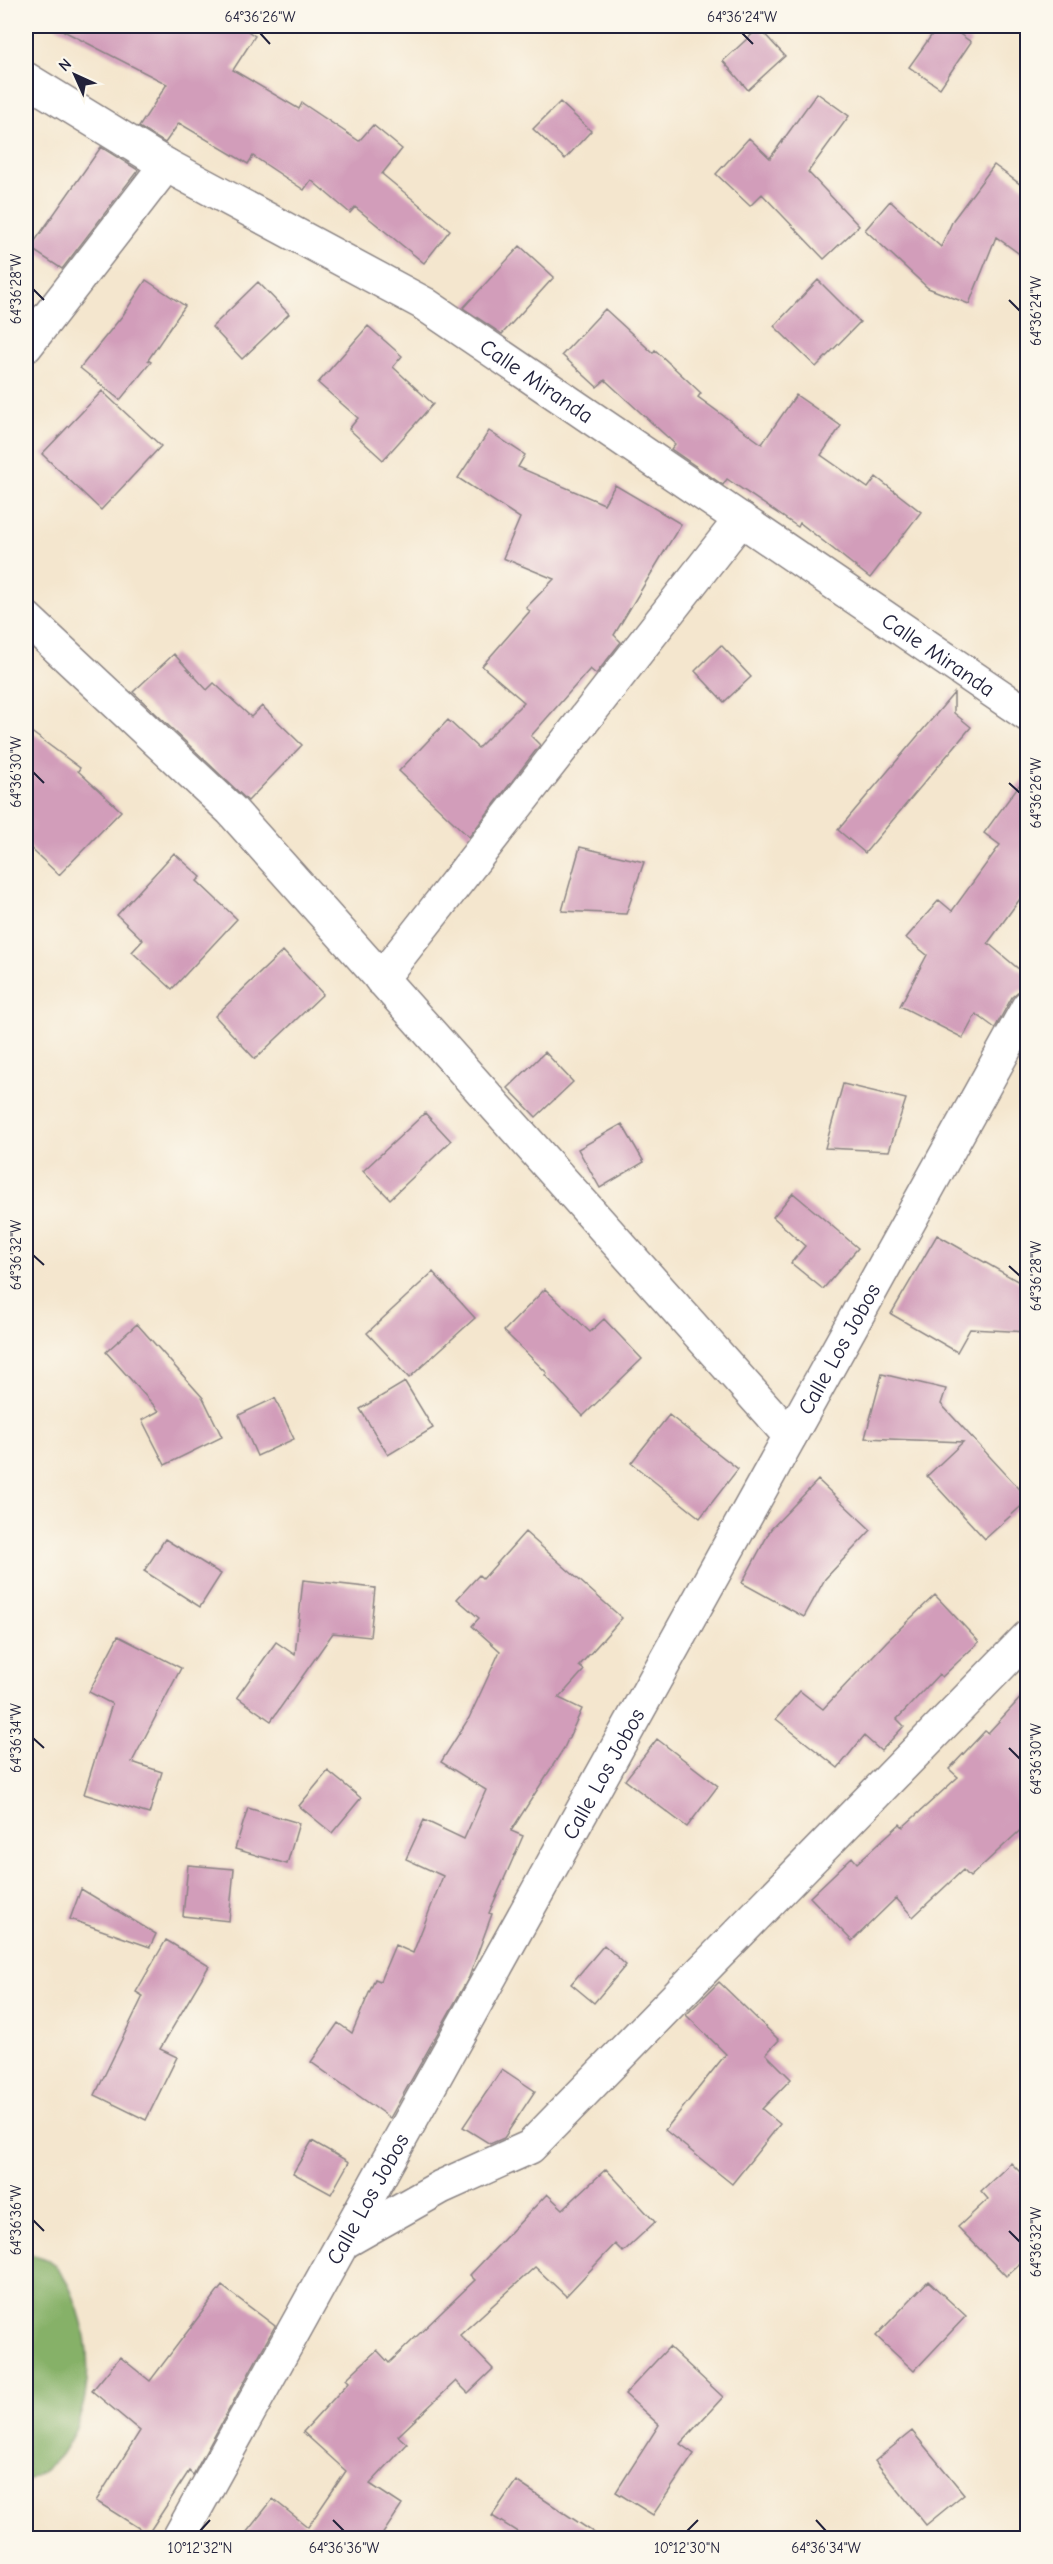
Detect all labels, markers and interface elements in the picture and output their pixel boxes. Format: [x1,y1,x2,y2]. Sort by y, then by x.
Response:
text: 64°36'26"W [225,8,295,26]
text: 64°36'24"W [707,8,777,26]
north arrow [45,45,105,105]
text: N [55,55,75,75]
text: 64°36'28"W [7,254,25,324]
text: 64°36'24"W [1027,276,1045,346]
street label: Calle Miranda [475,334,598,429]
street label: Calle Miranda [877,607,1000,703]
text: 64°36'30"W [7,736,25,808]
text: 64°36'26"W [1027,758,1045,828]
text: 64°36'32"W [7,1220,25,1290]
text: 64°36'28"W [1027,1241,1045,1311]
street label: Calle Los Jobos [793,1279,886,1419]
text: 64°36'34"W [7,1703,25,1773]
street label: Calle Los Jobos [557,1704,650,1844]
text: 64°36'30"W [1027,1723,1045,1795]
street label: Calle Los Jobos [321,2129,415,2269]
text: 64°36'36"W [7,2185,25,2255]
text: 64°36'32"W [1027,2207,1045,2277]
text: 10°12'32"N [168,2539,232,2557]
text: 64°36'36"W [309,2539,379,2557]
text: 10°12'30"N [654,2539,720,2557]
text: 64°36'34"W [791,2539,861,2557]

